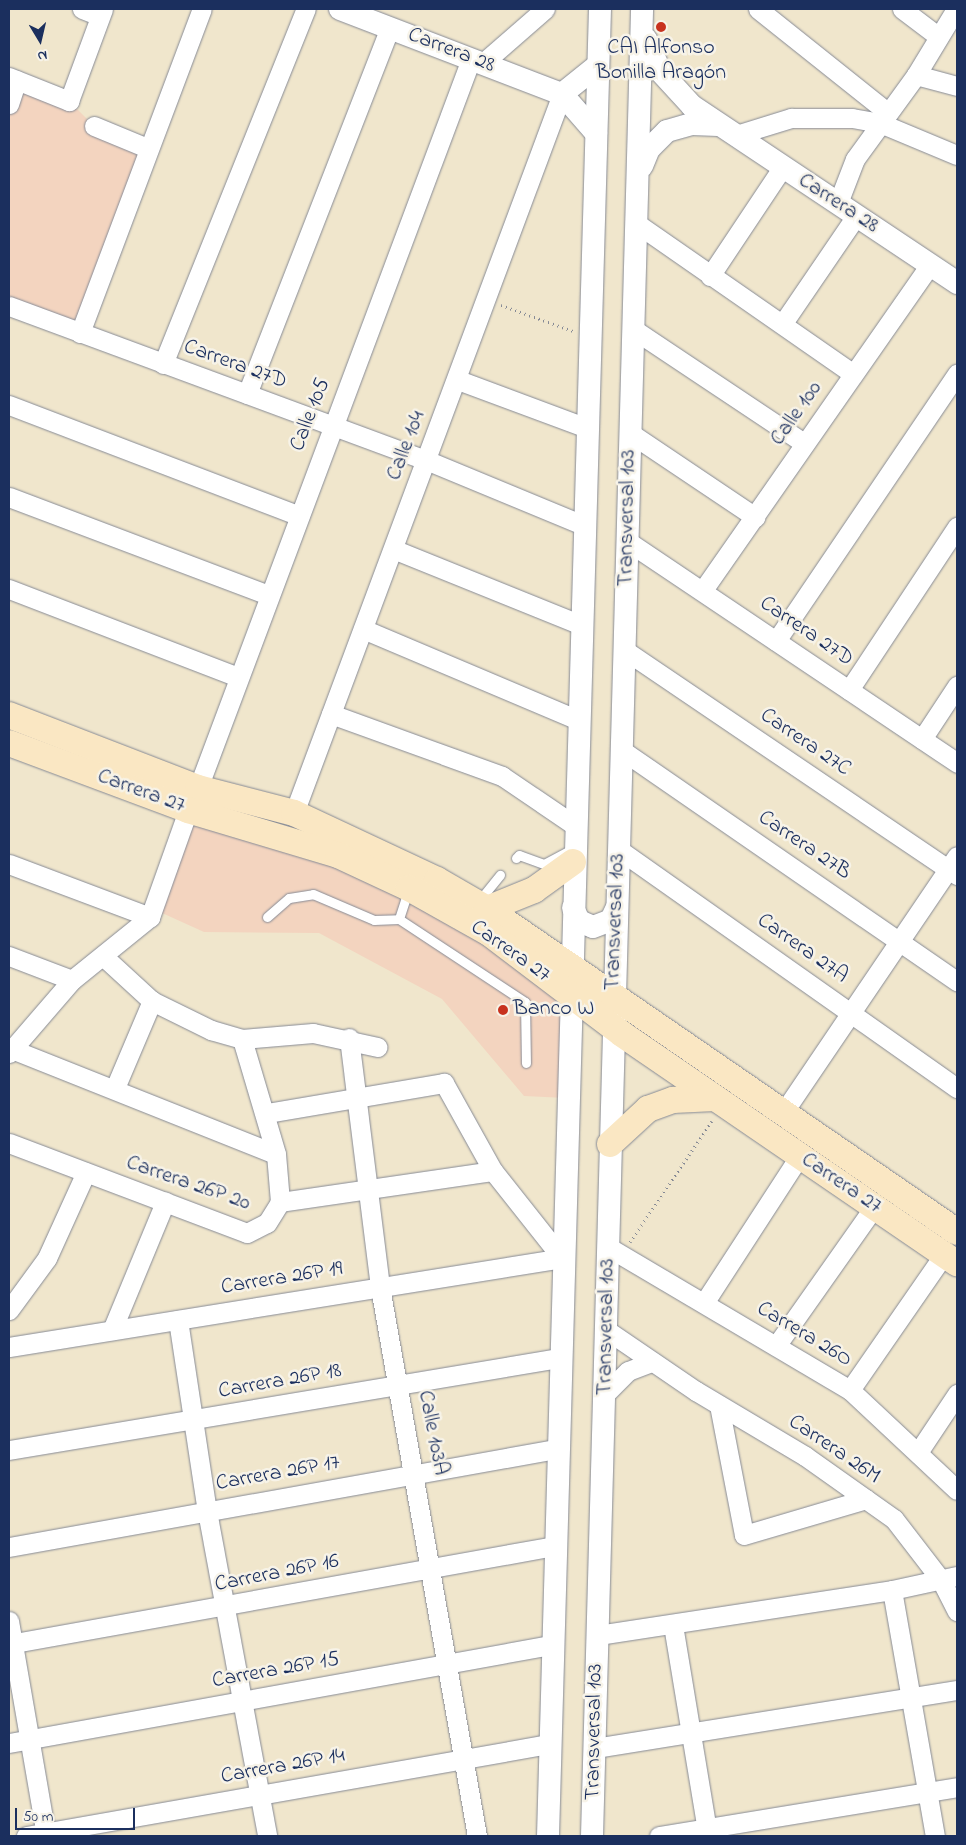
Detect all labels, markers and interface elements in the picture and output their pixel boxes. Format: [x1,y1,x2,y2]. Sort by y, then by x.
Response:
north arrow [15,15,65,65]
marker: CAI Alfonso Bonilla Aragón [655,21,667,33]
street label: Carrera 28 [404,22,498,80]
place label: CAI Alfonso Bonilla Aragón [596,35,726,86]
text: N [36,44,49,66]
street label: Carrera 28 [793,168,883,240]
street label: Carrera 27D [180,334,290,396]
street label: Calle 105 [285,375,337,455]
street label: Calle 100 [765,377,829,451]
street label: Calle 104 [382,408,432,484]
street label: Transversal 103 [614,449,642,587]
street label: Carrera 27D [754,591,858,673]
street label: Carrera 27C [755,703,855,783]
street label: Carrera 27 [93,764,189,820]
street label: Carrera 27B [752,805,856,887]
street label: Transversal 103 [600,853,632,991]
street label: Carrera 27A [751,908,853,990]
street label: Carrera 27 [465,915,555,989]
place label: Banco W [513,997,594,1023]
marker: Banco W [497,1004,509,1016]
street label: Carrera 27 [796,1147,886,1221]
street label: Carrera 26P 20 [122,1150,254,1218]
street label: Carrera 26P 19 [219,1256,345,1302]
street label: Transversal 103 [593,1258,621,1396]
street label: Carrera 26O [751,1296,857,1374]
street label: Carrera 26P 18 [216,1358,344,1406]
street label: Calle 103A [411,1388,453,1478]
street label: Carrera 26M [783,1410,885,1490]
street label: Carrera 26P 17 [214,1450,342,1498]
street label: Carrera 26P 16 [213,1549,341,1599]
street label: Carrera 26P 15 [210,1647,342,1695]
street label: Transversal 103 [581,1663,609,1801]
street label: Carrera 26P 14 [219,1743,347,1791]
scale bar [18,1798,138,1830]
text: 50 m [23,1806,53,1828]

